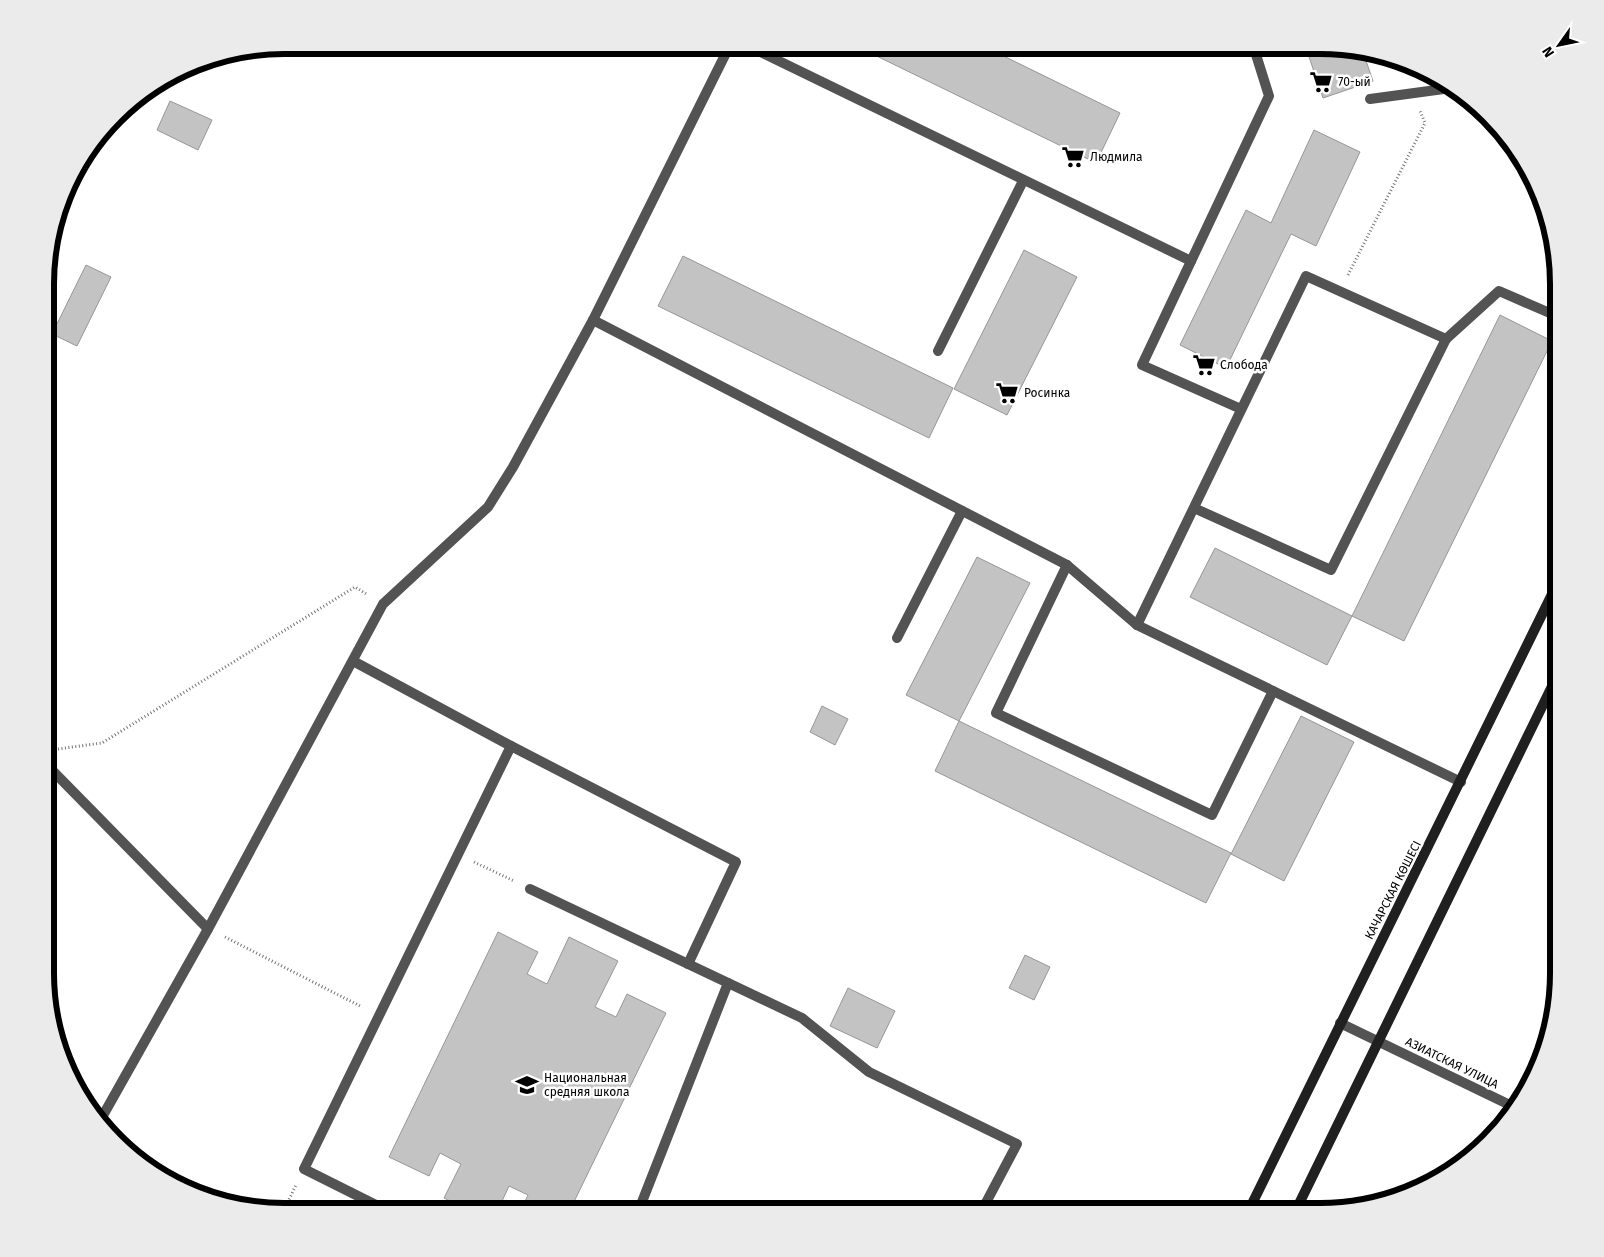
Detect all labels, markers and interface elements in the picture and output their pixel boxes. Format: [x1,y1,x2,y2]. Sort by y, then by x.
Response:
north arrow [1534,20,1584,70]
text: N [1539,43,1558,60]
supermarket icon: 70-ый [1308,69,1334,95]
place label: 70-ый [1338,75,1371,89]
supermarket icon: Людмила [1060,144,1086,170]
place label: Людмила [1090,150,1143,164]
supermarket icon: Слобода [1191,352,1217,378]
place label: Слобода [1220,358,1268,372]
supermarket icon: Росинка [994,380,1020,406]
place label: Росинка [1024,386,1070,400]
street label: КАЧАРСКАЯ КӨШЕСІ [1362,838,1424,942]
street label: АЗИАТСКАЯ УЛИЦА [1403,1034,1501,1092]
place label: Национальная средняя школа [544,1071,630,1099]
school or university icon: Национальная средняя школа [514,1072,540,1098]

